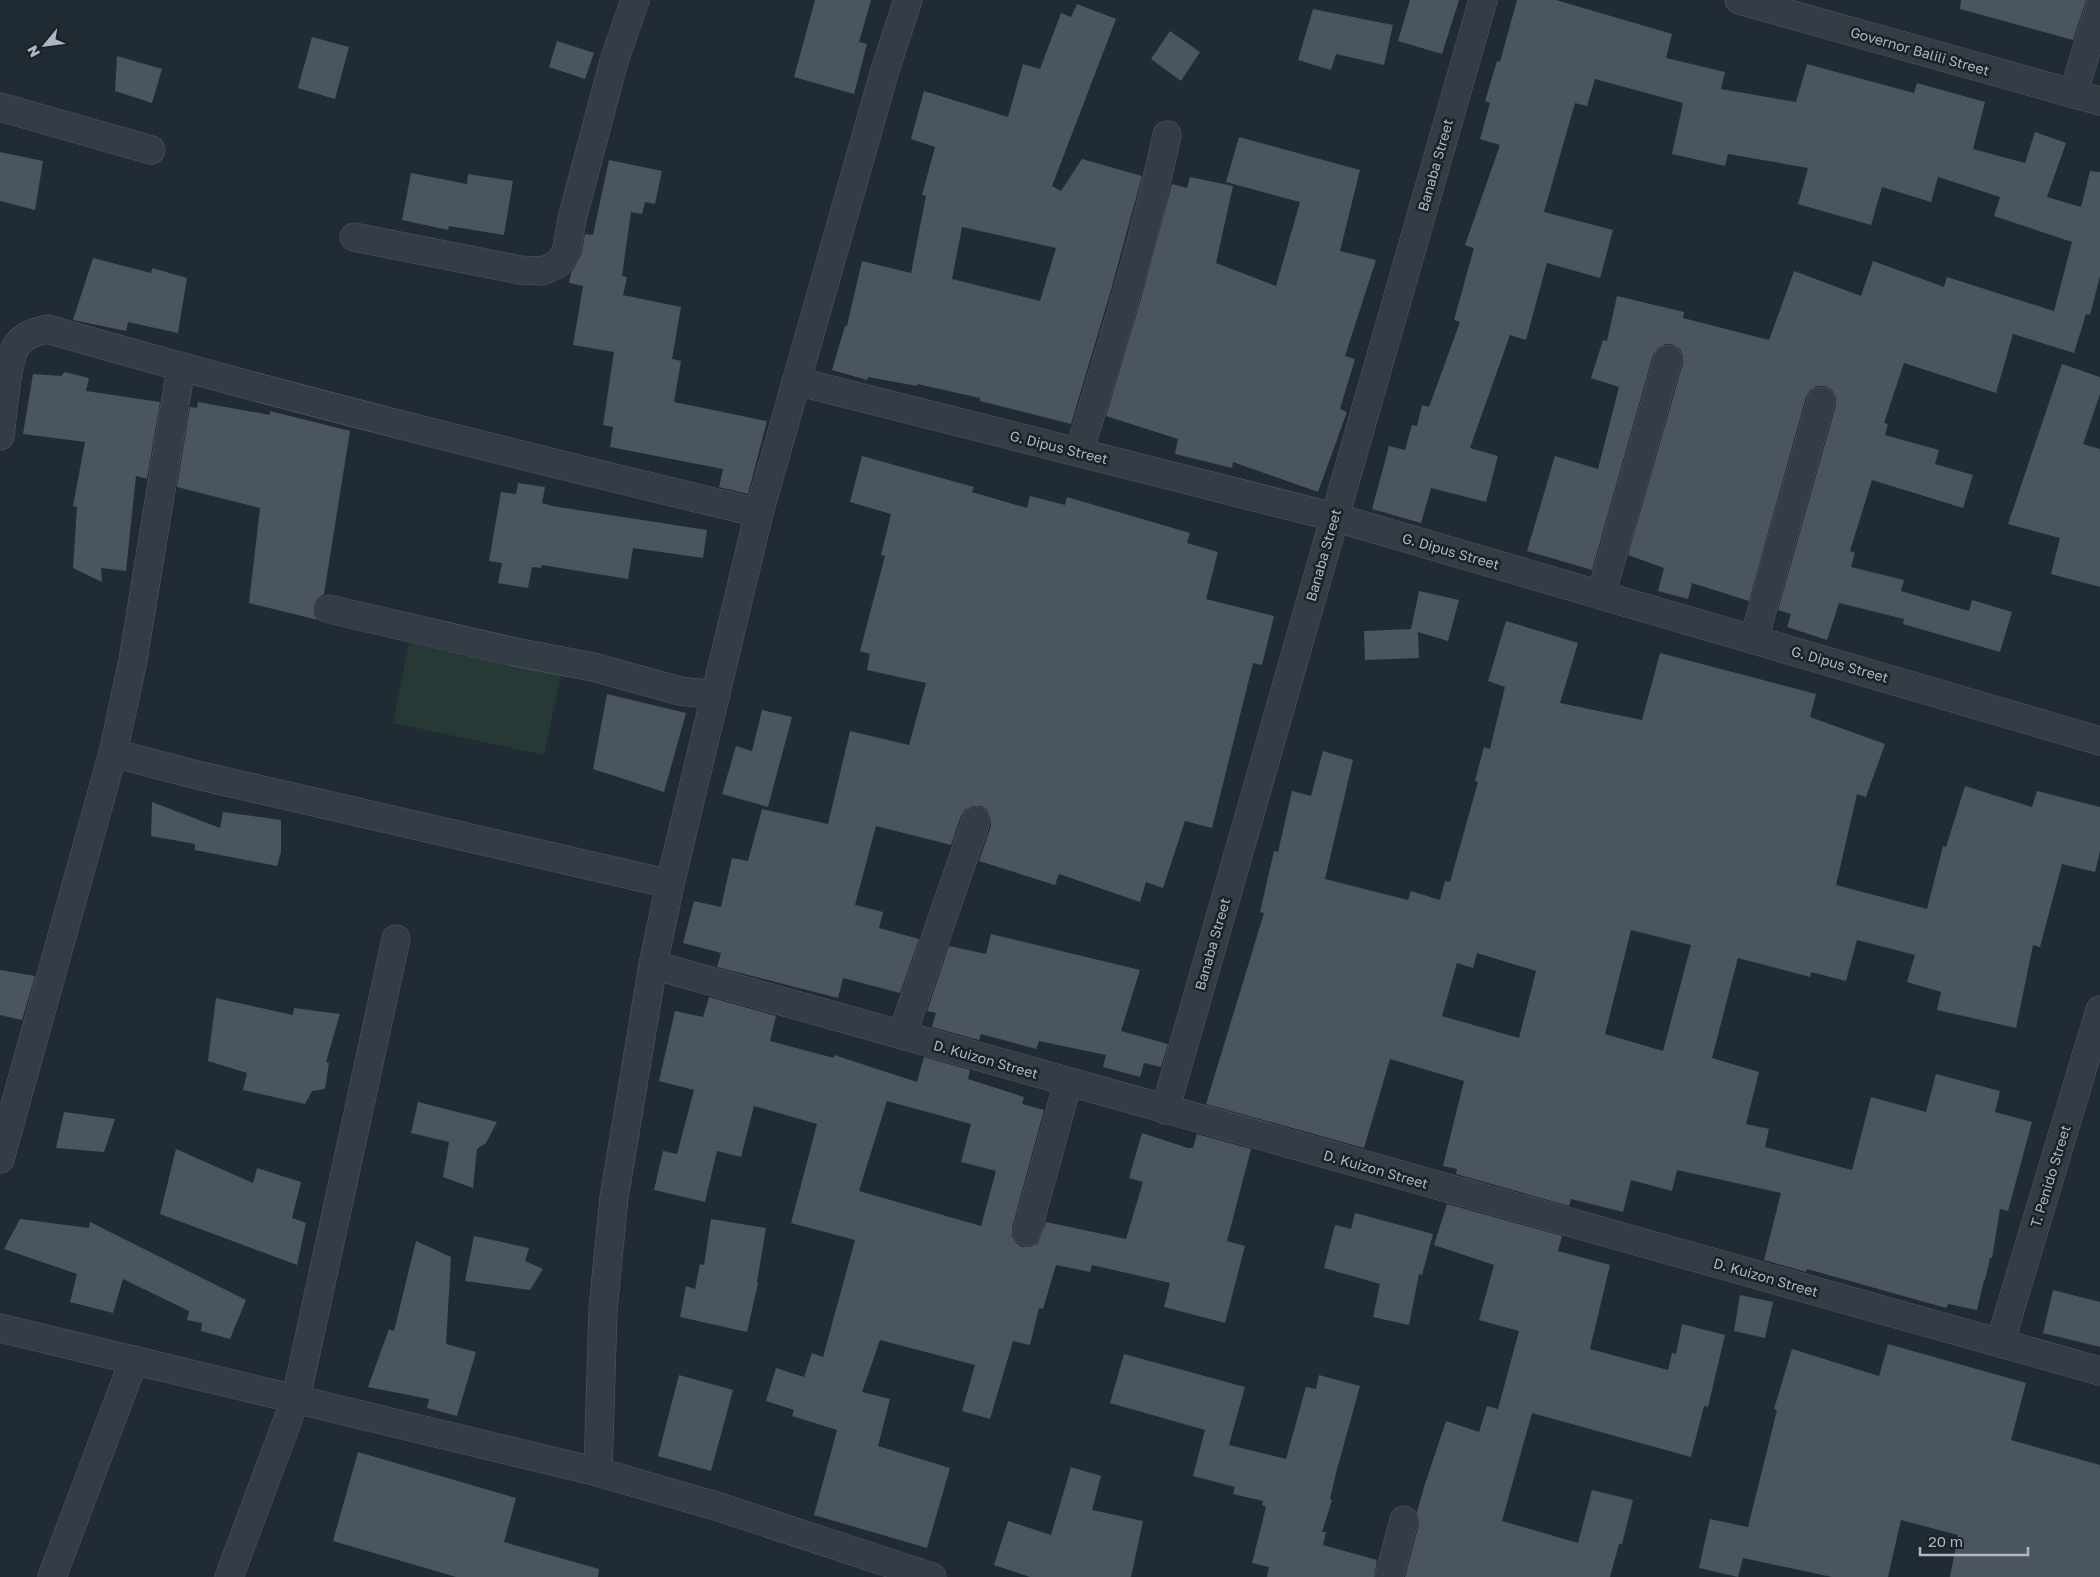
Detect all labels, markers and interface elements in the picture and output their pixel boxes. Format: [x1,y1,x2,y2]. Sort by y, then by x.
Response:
north arrow [20,20,70,70]
street label: Governor Balili Street [1849,23,1991,79]
text: N [23,43,43,60]
street label: Banaba Street [1414,117,1456,213]
street label: G. Dipus Street [1008,427,1110,467]
street label: Banaba Street [1302,507,1344,603]
street label: G. Dipus Street [1400,529,1502,573]
street label: G. Dipus Street [1789,642,1891,686]
street label: Banaba Street [1191,896,1233,992]
street label: D. Kuizon Street [932,1036,1040,1082]
street label: T. Penido Street [2026,1123,2074,1229]
street label: D. Kuizon Street [1322,1146,1430,1192]
street label: D. Kuizon Street [1712,1254,1820,1300]
scale bar [1920,1524,2028,1556]
text: 20 m [1928,1532,1963,1550]

